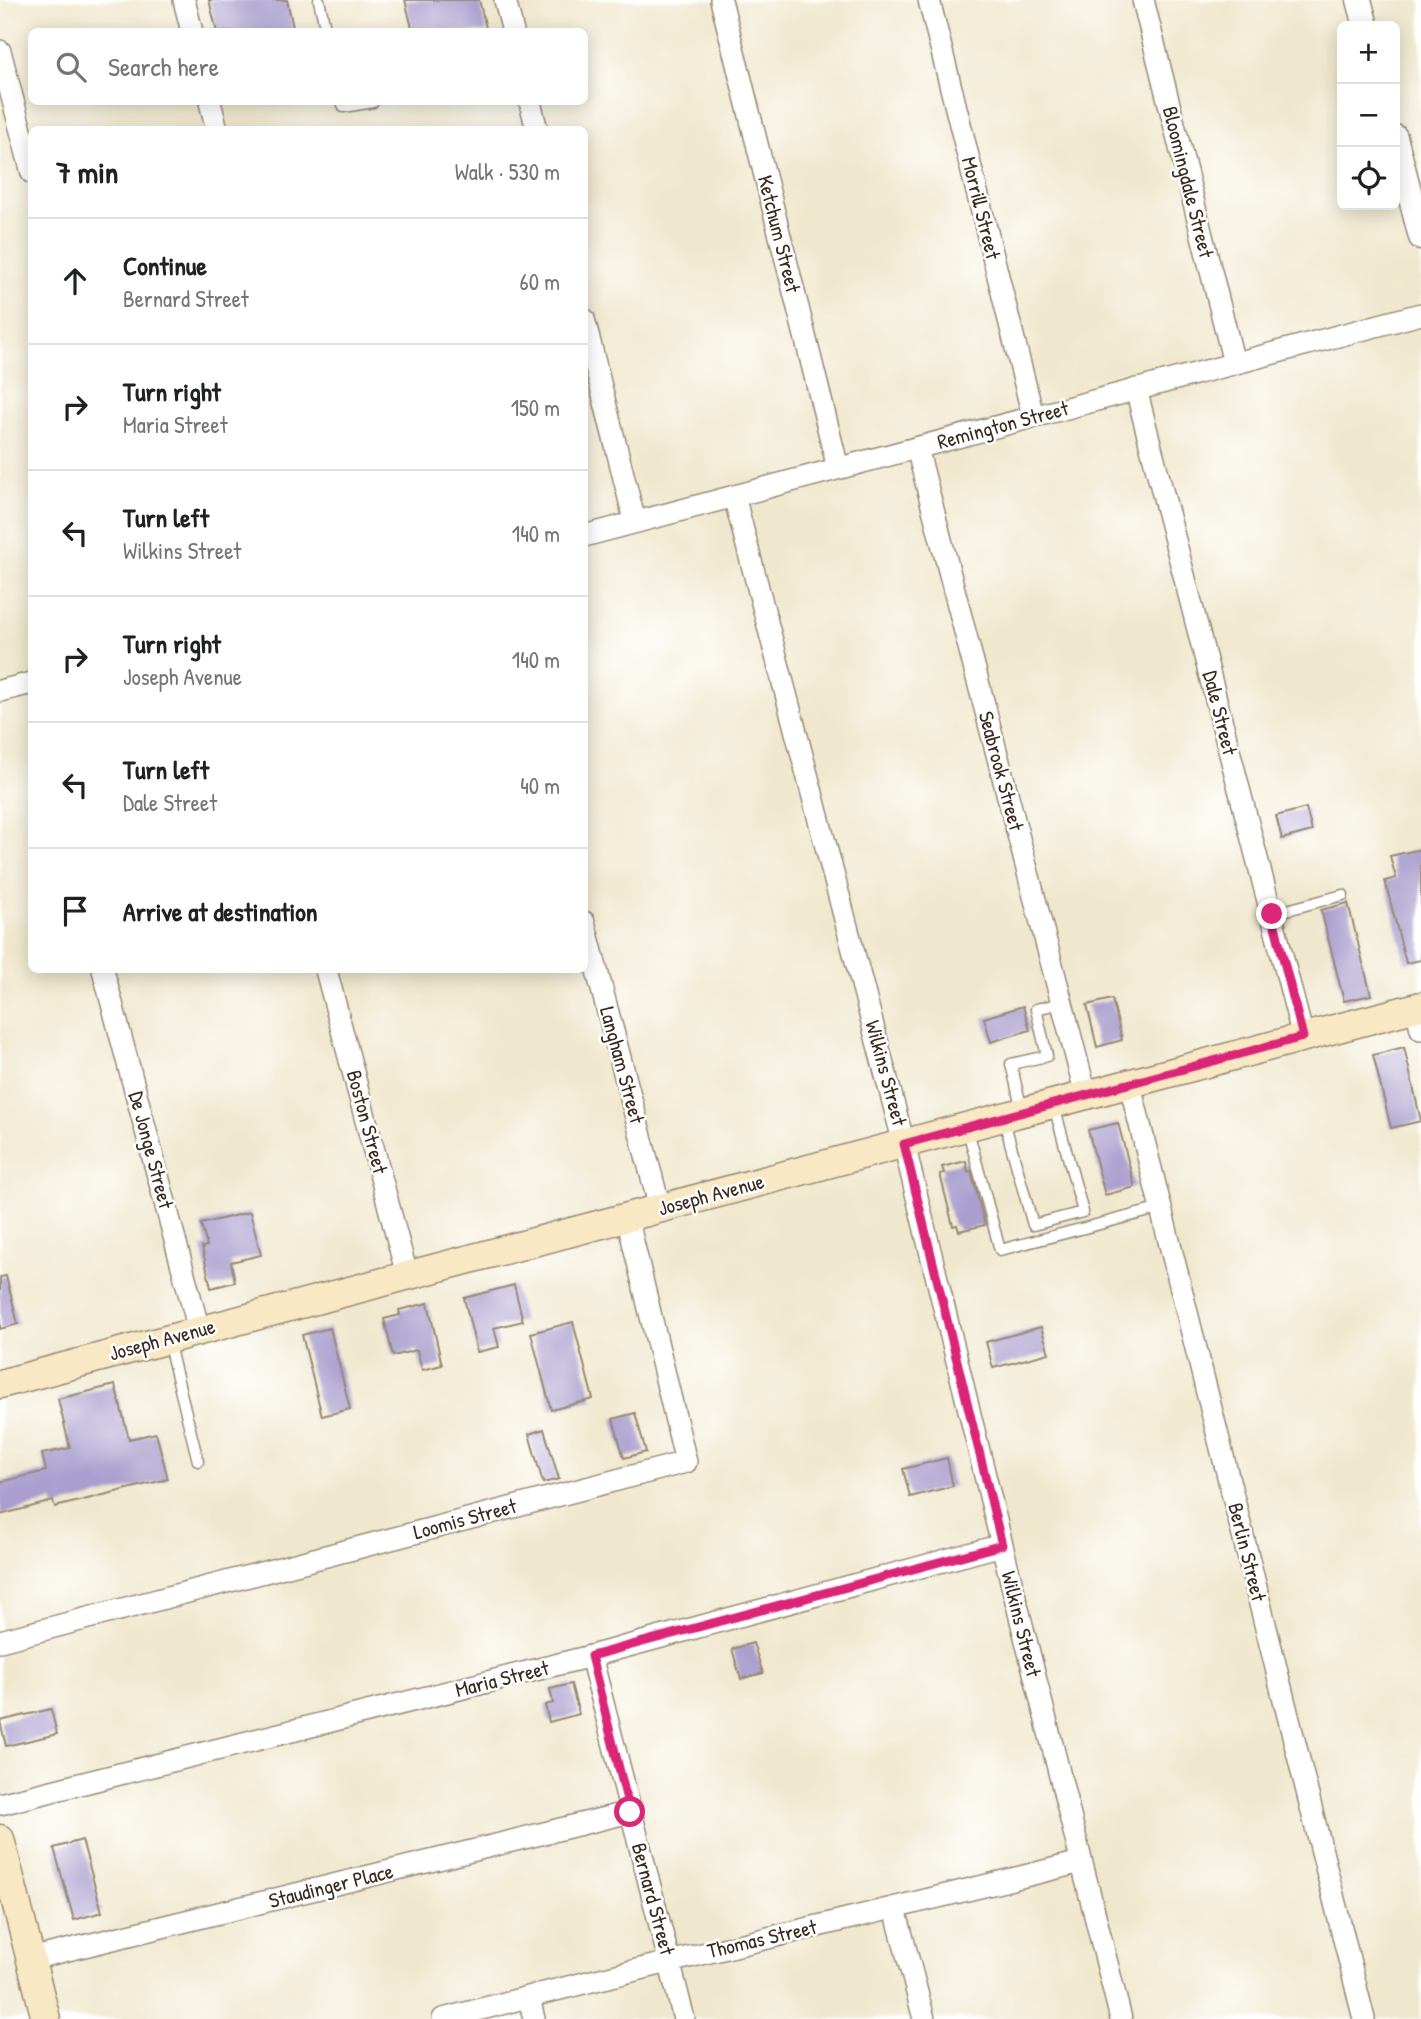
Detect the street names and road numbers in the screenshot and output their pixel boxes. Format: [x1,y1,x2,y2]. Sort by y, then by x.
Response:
street label: Bloomingdale Street [1156,103,1221,261]
street label: Morrill Street [955,154,1008,263]
street label: Ketchum Street [751,172,808,296]
street label: Remington Street [934,393,1072,456]
street label: Dale Street [1196,668,1245,759]
street label: Seabrook Street [972,708,1032,834]
street label: Langham Street [593,1003,652,1127]
street label: Wilkins Street [859,1017,915,1129]
street label: Boston Street [340,1067,395,1178]
street label: De Jonge Street [122,1088,181,1212]
street label: Joseph Avenue [655,1166,767,1223]
street label: Joseph Avenue [106,1311,218,1368]
street label: Loomis Street [410,1491,520,1546]
street label: Berlin Street [1221,1500,1274,1605]
street label: Wilkins Street [994,1568,1049,1680]
street label: Maria Street [452,1653,552,1704]
street label: Bernard Street [625,1840,683,1959]
street label: Staudinger Place [266,1856,396,1915]
street label: Thomas Street [704,1912,820,1965]

